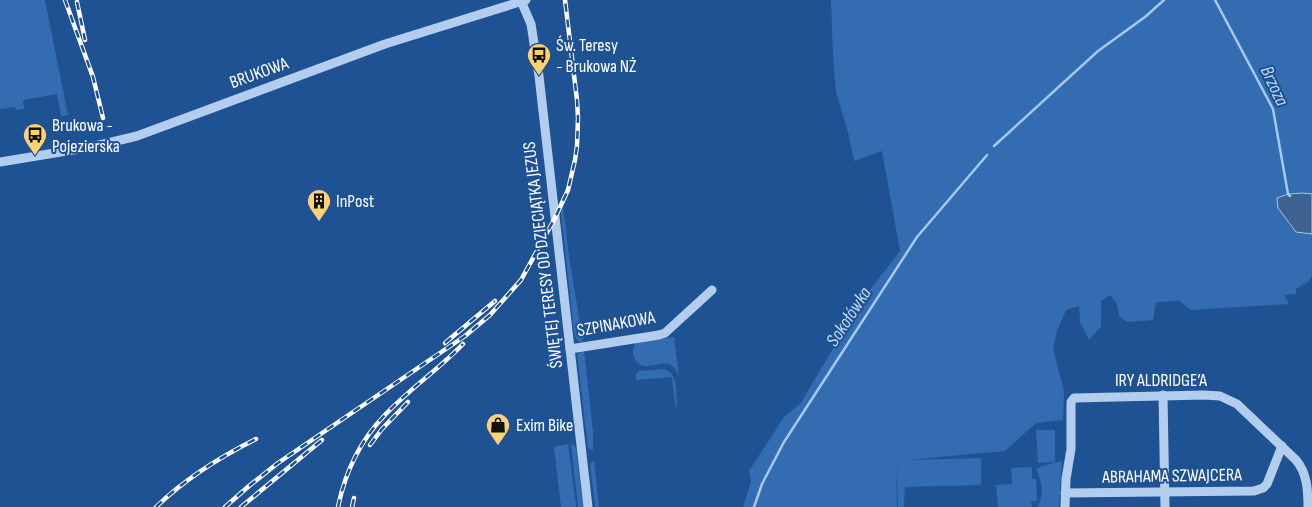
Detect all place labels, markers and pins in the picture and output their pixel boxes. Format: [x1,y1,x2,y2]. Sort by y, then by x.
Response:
place label: Św. Teresy - Brukowa NŻ [556,35,637,77]
bus stop icon: Św. Teresy - Brukowa NŻ [526,42,552,76]
place label: Brukowa - Pojezierska [52,115,120,157]
bus stop icon: Brukowa - Pojezierska [22,122,48,156]
building icon: InPost [306,188,332,222]
place label: InPost [336,191,375,212]
shop icon: Exim Bike [485,412,511,446]
place label: Exim Bike [516,415,573,436]

